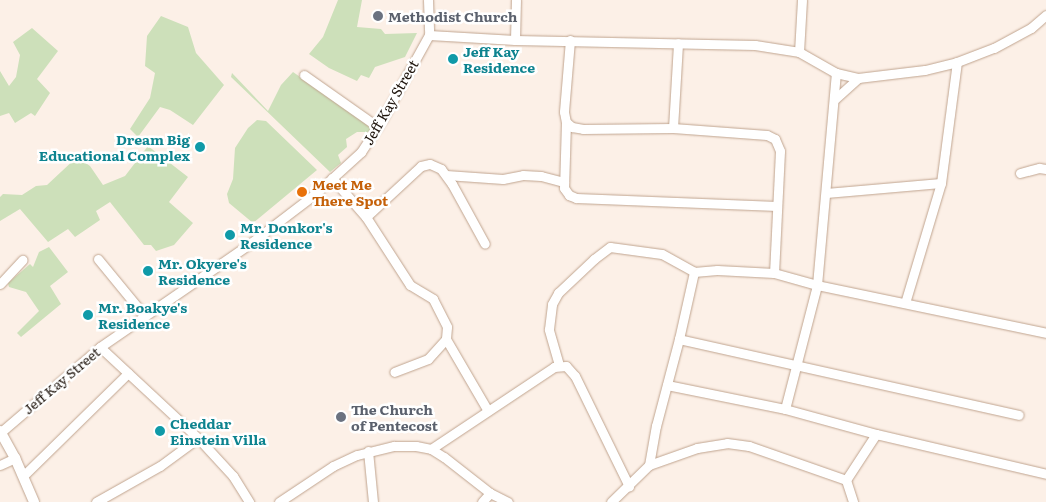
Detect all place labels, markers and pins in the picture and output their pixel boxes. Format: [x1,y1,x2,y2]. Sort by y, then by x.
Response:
place label: Methodist Church [388,8,517,24]
marker: Methodist Church [372,10,384,22]
place label: Jeff Kay Residence [463,43,535,75]
marker: Jeff Kay Residence [447,53,459,65]
place label: Dream Big Educational Complex [39,131,190,164]
marker: Dream Big Educational Complex [194,141,206,153]
place label: Meet Me There Spot [312,176,388,208]
marker: Meet Me There Spot [296,186,308,198]
place label: Mr. Donkor's Residence [240,219,332,252]
marker: Mr. Donkor's Residence [224,229,236,241]
place label: Mr. Okyere's Residence [158,255,247,288]
marker: Mr. Okyere's Residence [142,265,154,277]
place label: Mr. Boakye's Residence [98,299,187,332]
marker: Mr. Boakye's Residence [82,309,94,321]
place label: The Church of Pentecost [351,401,438,434]
marker: The Church of Pentecost [335,411,347,423]
place label: Cheddar Einstein Villa [170,415,266,448]
marker: Cheddar Einstein Villa [154,425,166,437]

